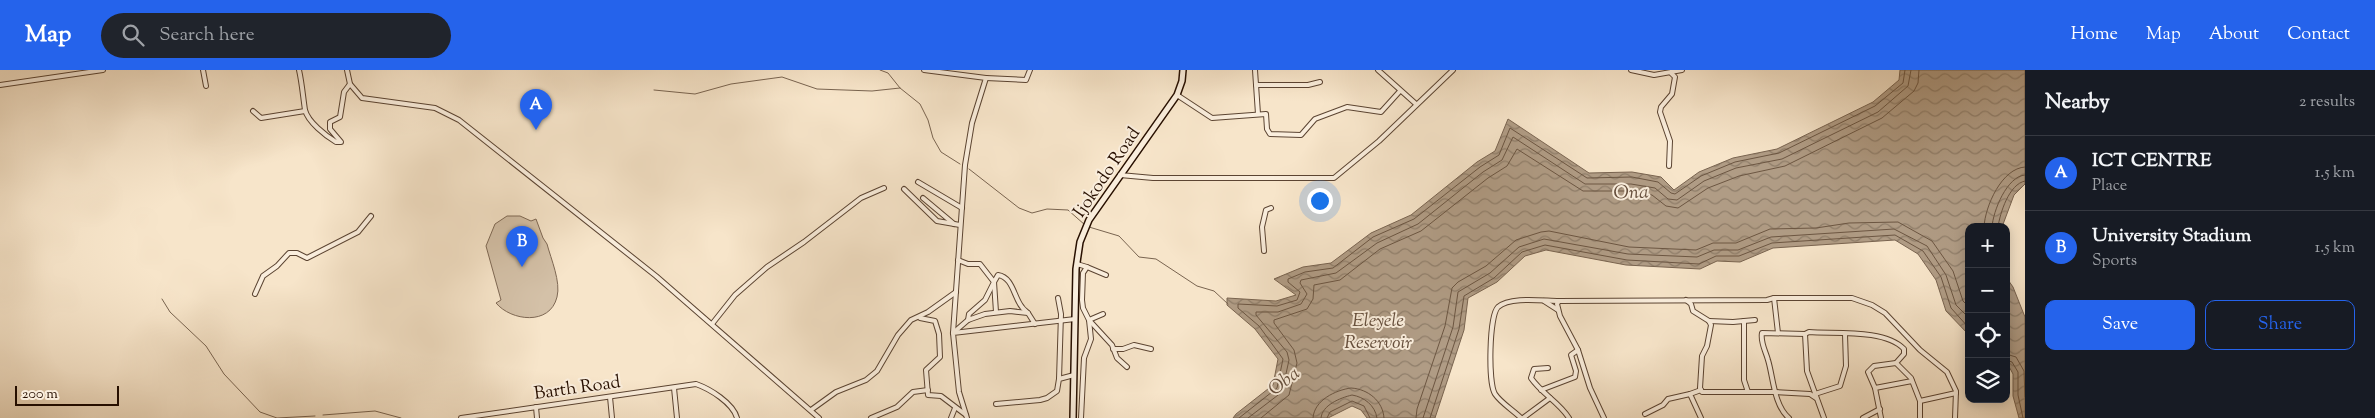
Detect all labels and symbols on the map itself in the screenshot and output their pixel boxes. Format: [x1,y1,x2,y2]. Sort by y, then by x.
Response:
pin: A [520,89,552,130]
street label: Ijokodo Road [1068,123,1148,224]
water label: Ona [1613,180,1649,207]
your location [1307,188,1333,214]
pin: B [506,226,538,267]
water label: Eleyele Reservoir [1344,308,1412,357]
water label: Oba [1263,361,1306,403]
street label: Barth Road [532,370,622,408]
scale bar [15,383,119,406]

